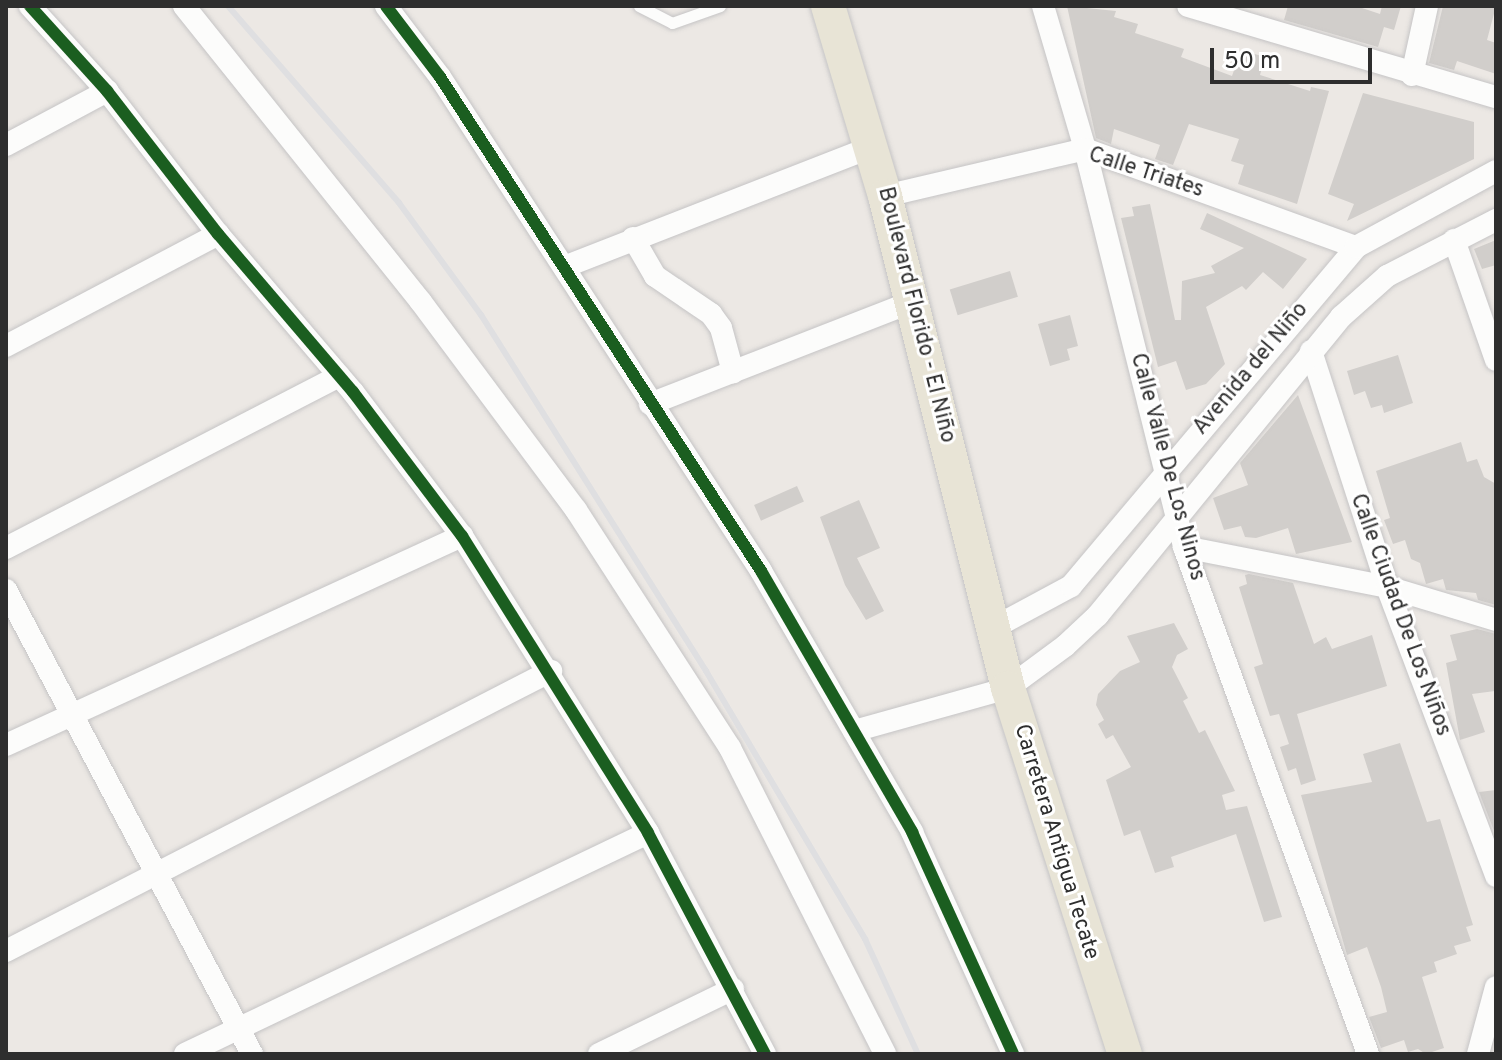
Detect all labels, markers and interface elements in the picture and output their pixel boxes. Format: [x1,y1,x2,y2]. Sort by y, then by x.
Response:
scale bar [1214,32,1376,82]
text: 50 m [1224,47,1280,77]
street label: Calle Triates [1085,142,1207,204]
street label: Boulevard Florido - El Niño [871,184,961,446]
street label: Avenida del Niño [1188,297,1314,441]
street label: Calle Valle De Los Ninos [1124,350,1210,584]
street label: Calle Ciudad De Los Niños [1344,490,1456,740]
street label: Carretera Antigua Tecate [1007,720,1105,964]

